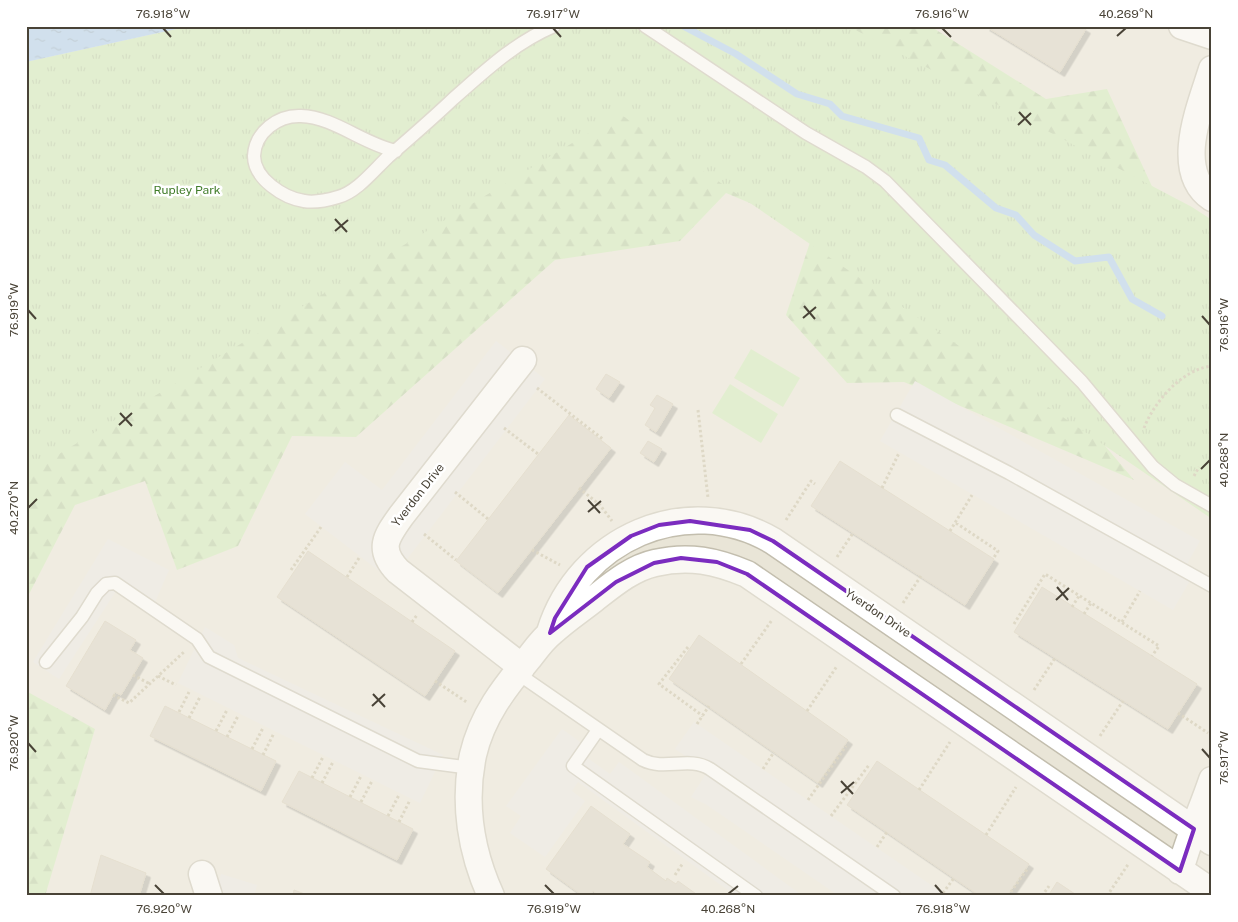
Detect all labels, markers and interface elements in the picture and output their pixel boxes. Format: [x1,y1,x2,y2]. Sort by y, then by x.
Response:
text: 76.918°W [136,7,191,21]
text: 76.917°W [526,7,580,21]
text: 76.916°W [915,7,970,21]
text: 40.269°N [1099,7,1153,21]
park label: Rupley Park [153,183,221,197]
text: 76.919°W [7,282,21,337]
text: 76.916°W [1217,297,1231,352]
text: 40.268°N [1217,433,1231,487]
street label: Yverdon Drive [389,460,447,529]
text: 40.270°N [7,481,21,535]
street label: Yverdon Drive [842,586,914,640]
text: 76.920°W [7,714,21,771]
text: 76.917°W [1217,731,1231,785]
text: 76.920°W [136,902,193,916]
text: 76.919°W [527,902,582,916]
text: 40.268°N [701,902,755,916]
text: 76.918°W [916,902,971,916]

